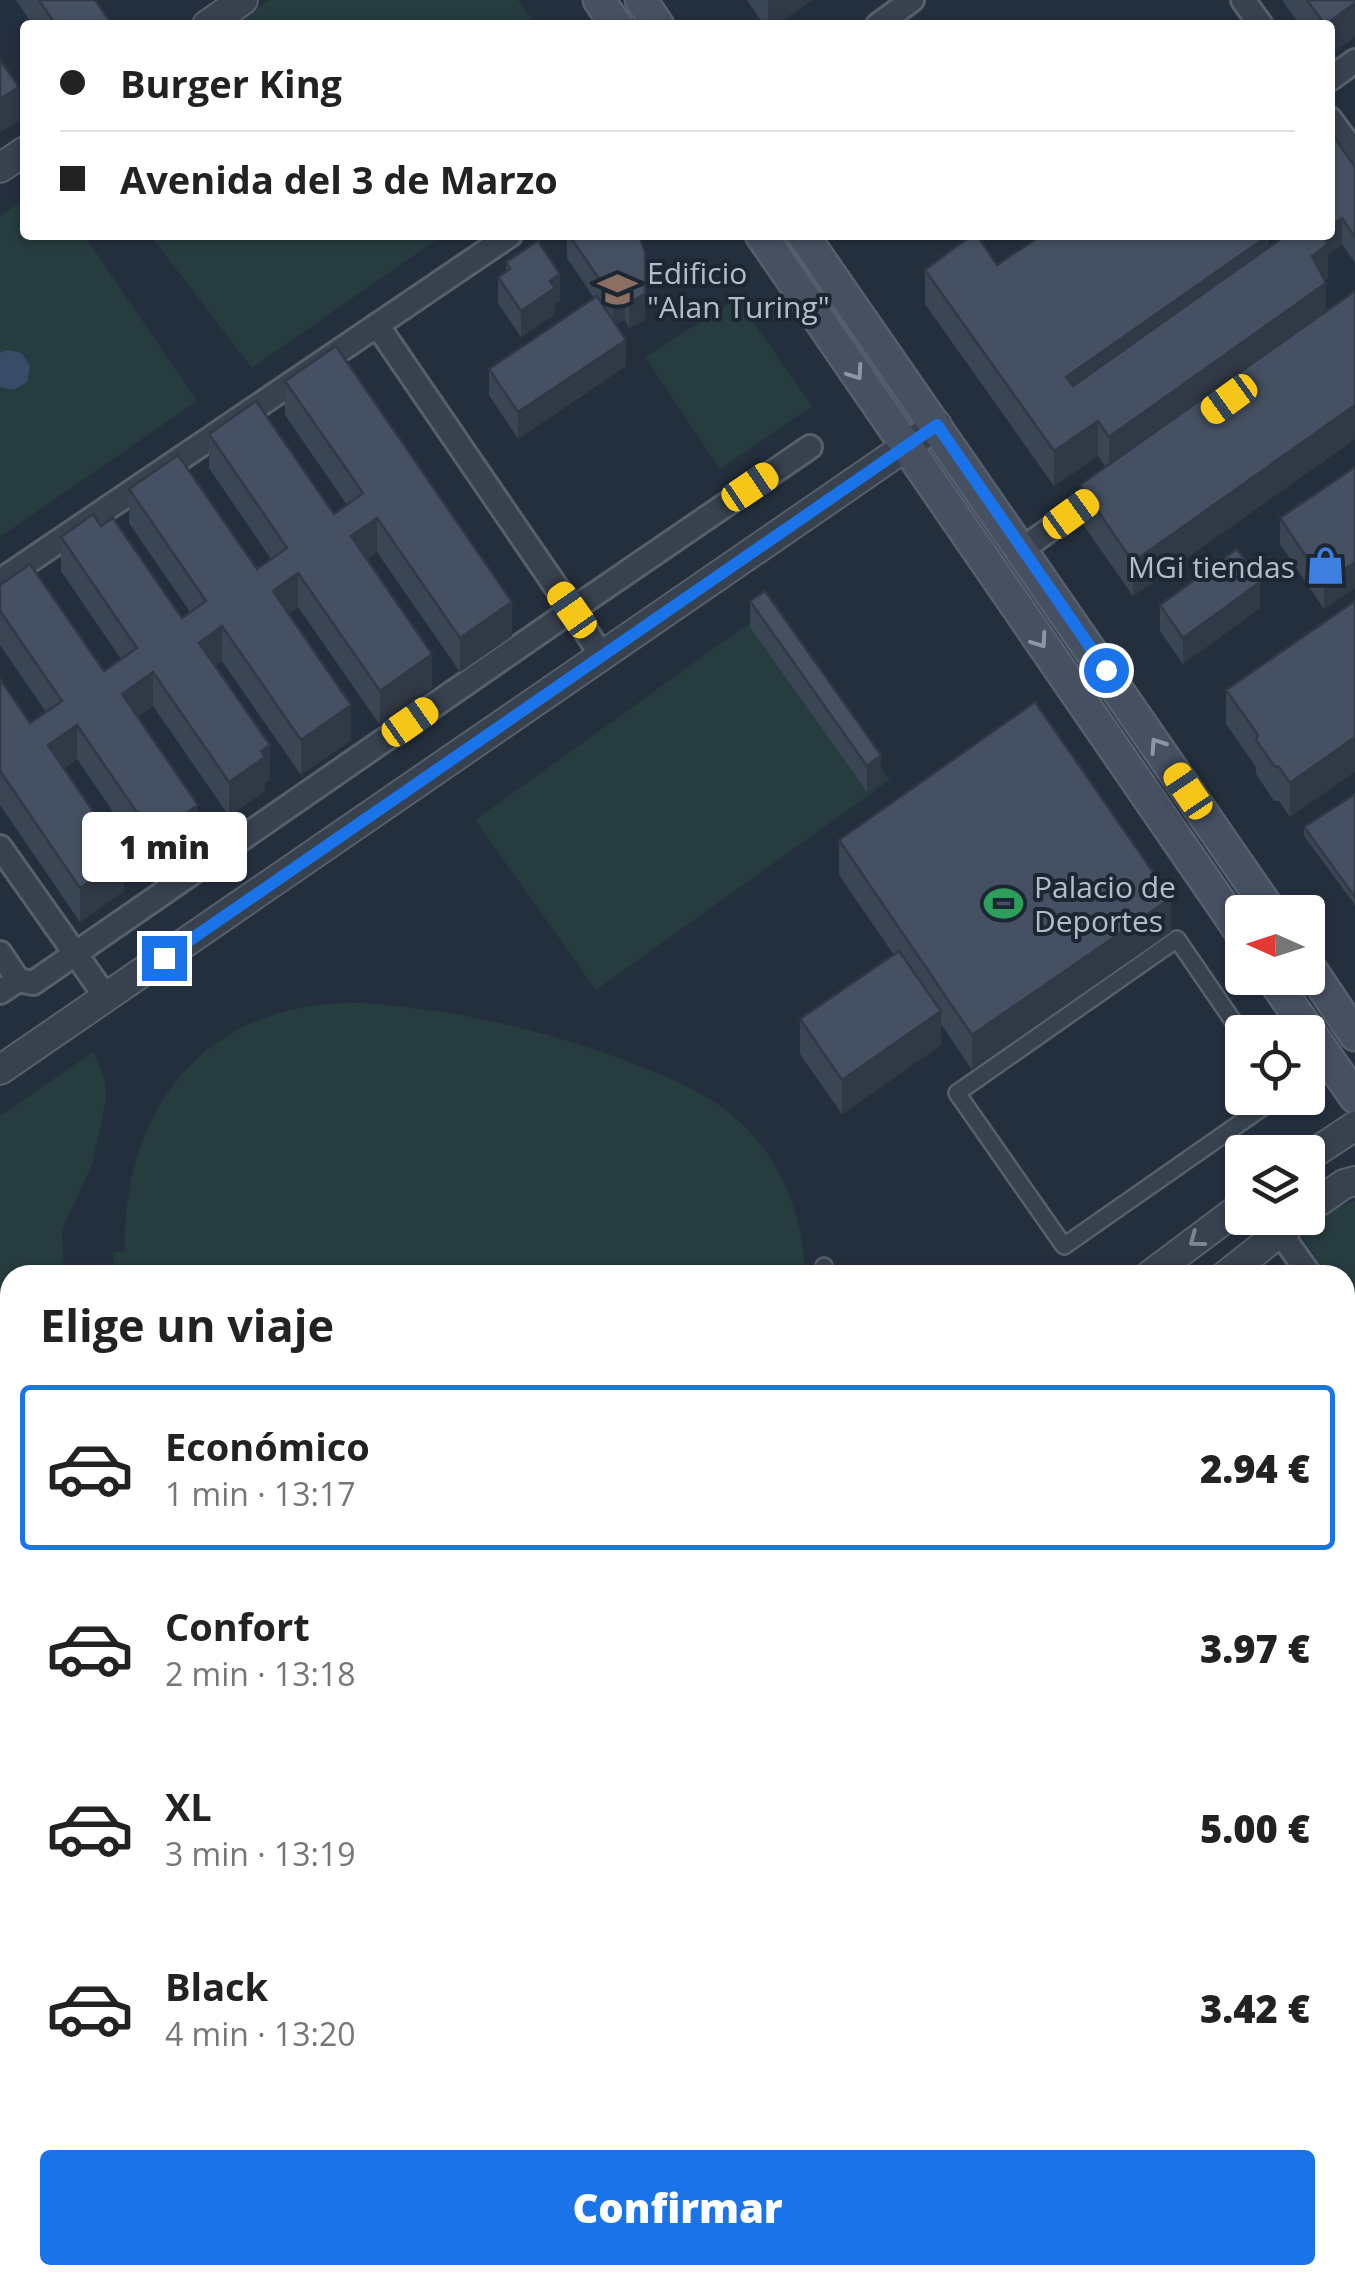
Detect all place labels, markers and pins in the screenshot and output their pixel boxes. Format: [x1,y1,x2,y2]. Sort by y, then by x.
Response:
place label: Edificio "Alan Turing" [647,252,830,327]
school or university icon: Edificio "Alan Turing" [596,268,638,310]
shop icon: MGi tiendas [1304,545,1346,587]
place label: MGi tiendas [1128,546,1295,587]
place label: Palacio de Deportes [1034,866,1176,941]
sports icon: Palacio de Deportes [983,882,1025,924]

